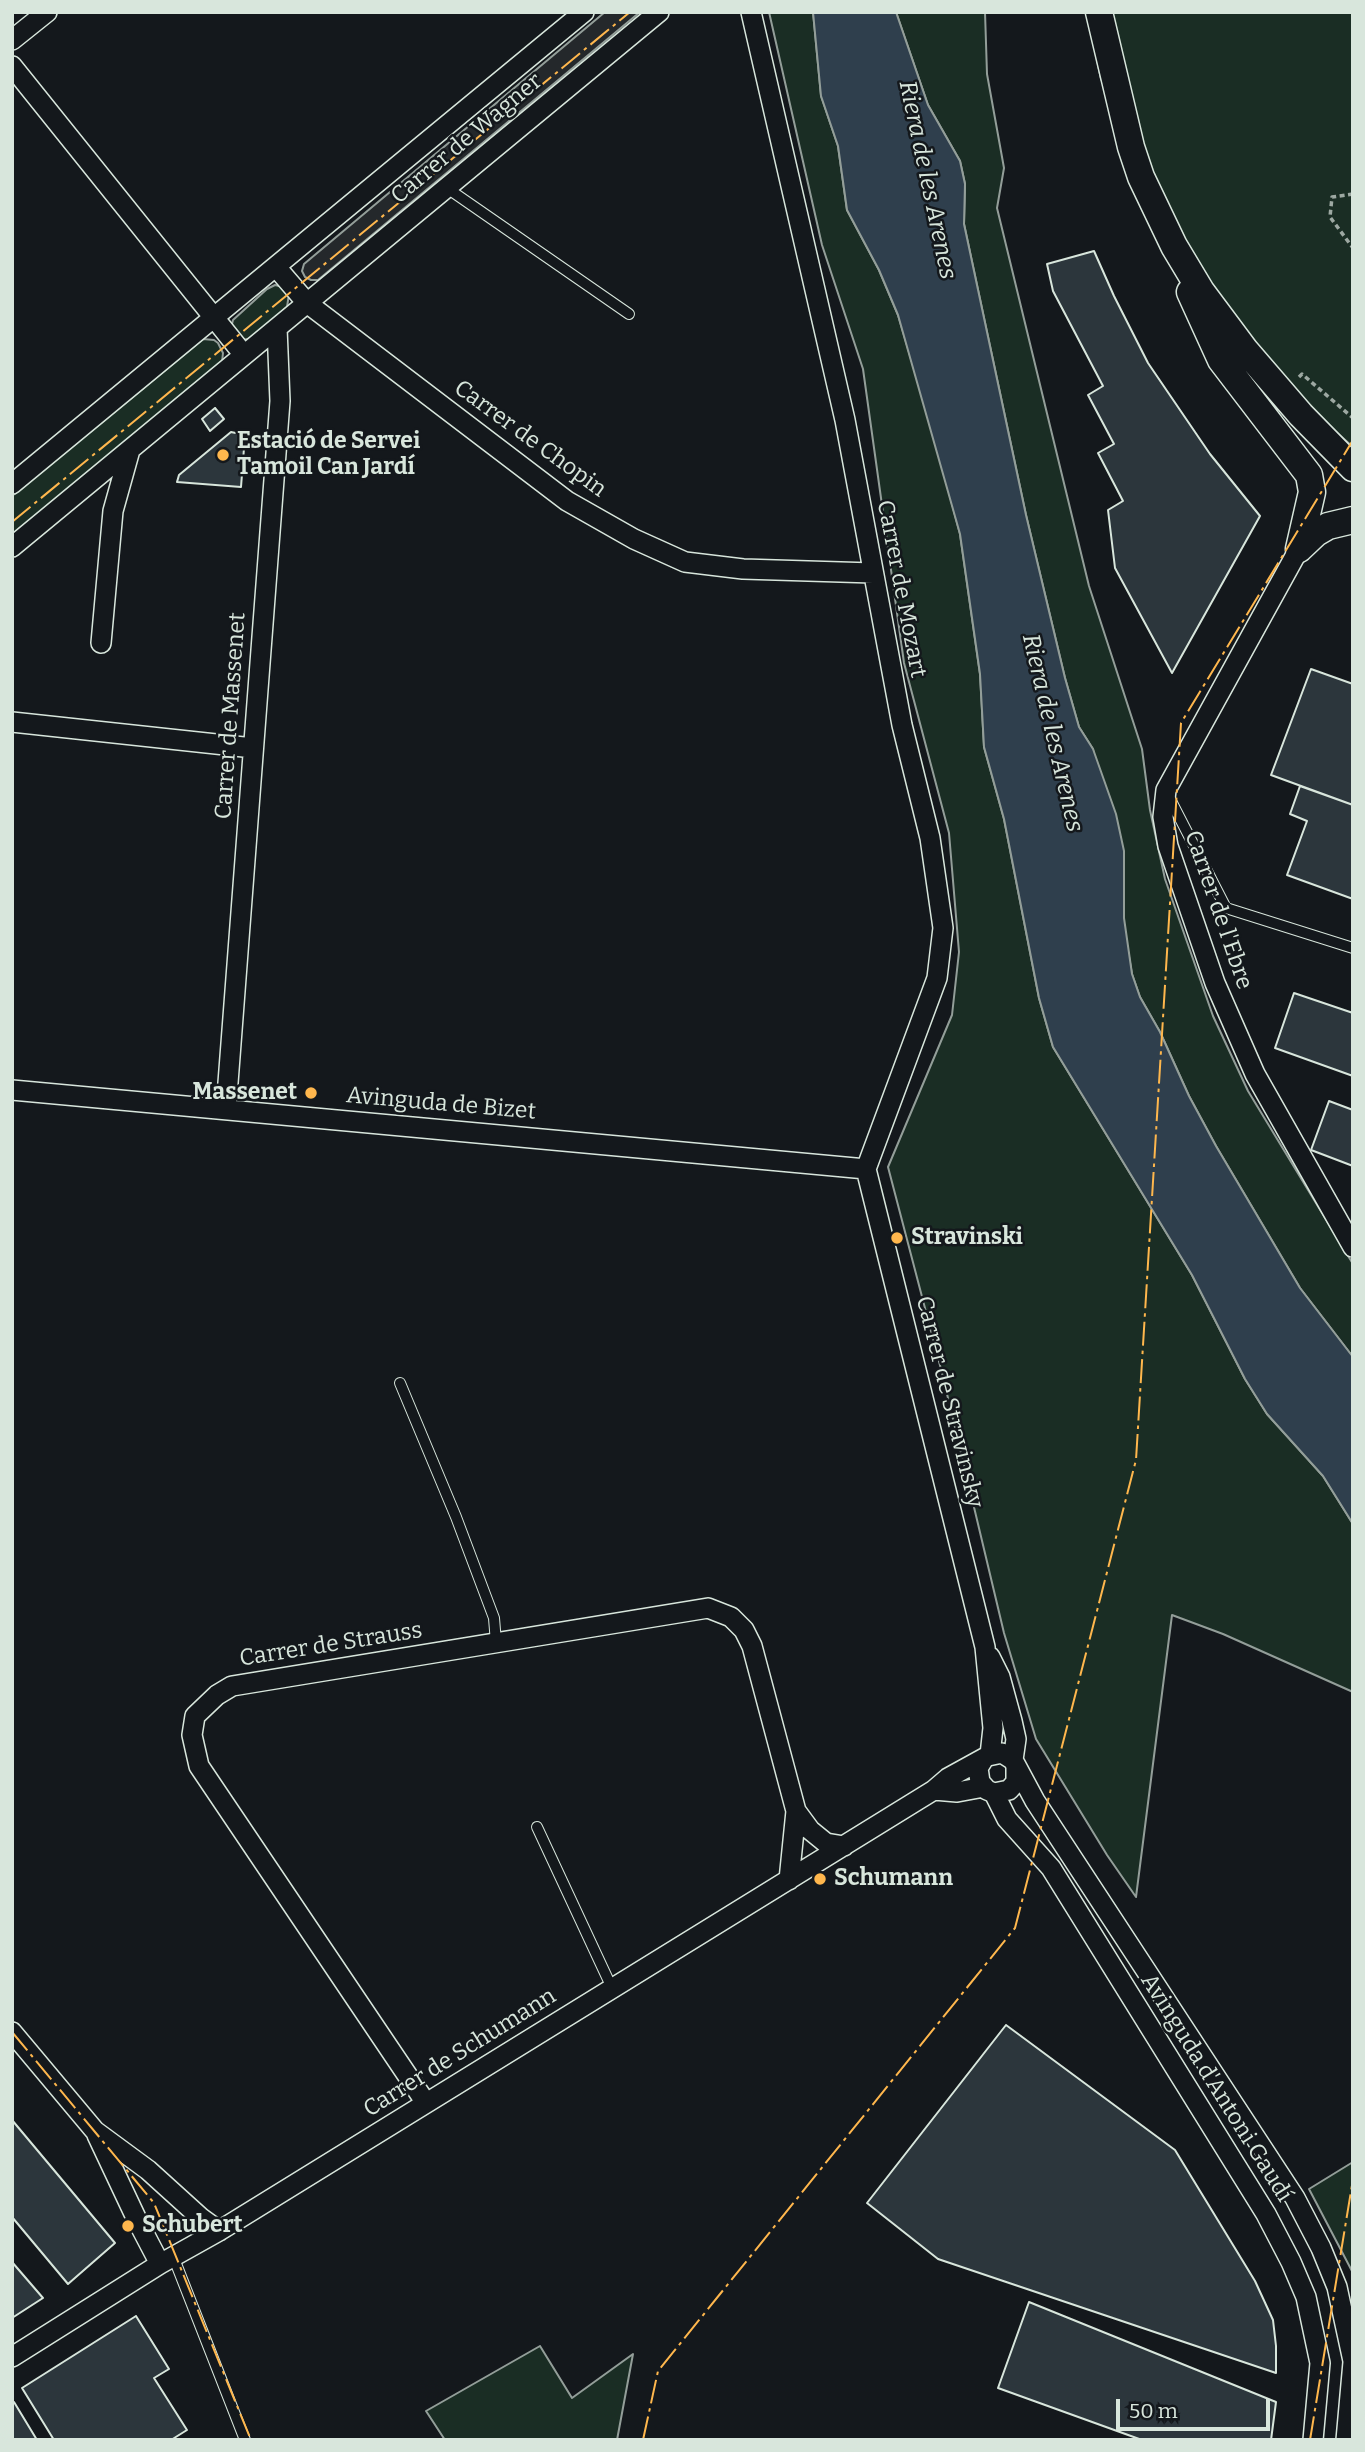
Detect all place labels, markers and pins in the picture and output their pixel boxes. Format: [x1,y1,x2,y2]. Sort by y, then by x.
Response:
place label: Estació de Servei Tamoil Can Jardí [237,428,420,482]
marker: Estació de Servei Tamoil Can Jardí [215,447,231,463]
place label: Massenet [192,1079,297,1107]
marker: Massenet [303,1085,319,1101]
place label: Stravinski [911,1224,1023,1252]
marker: Stravinski [889,1230,905,1246]
place label: Schumann [834,1865,953,1893]
marker: Schumann [812,1871,828,1887]
place label: Schubert [142,2212,243,2240]
marker: Schubert [120,2218,136,2234]

